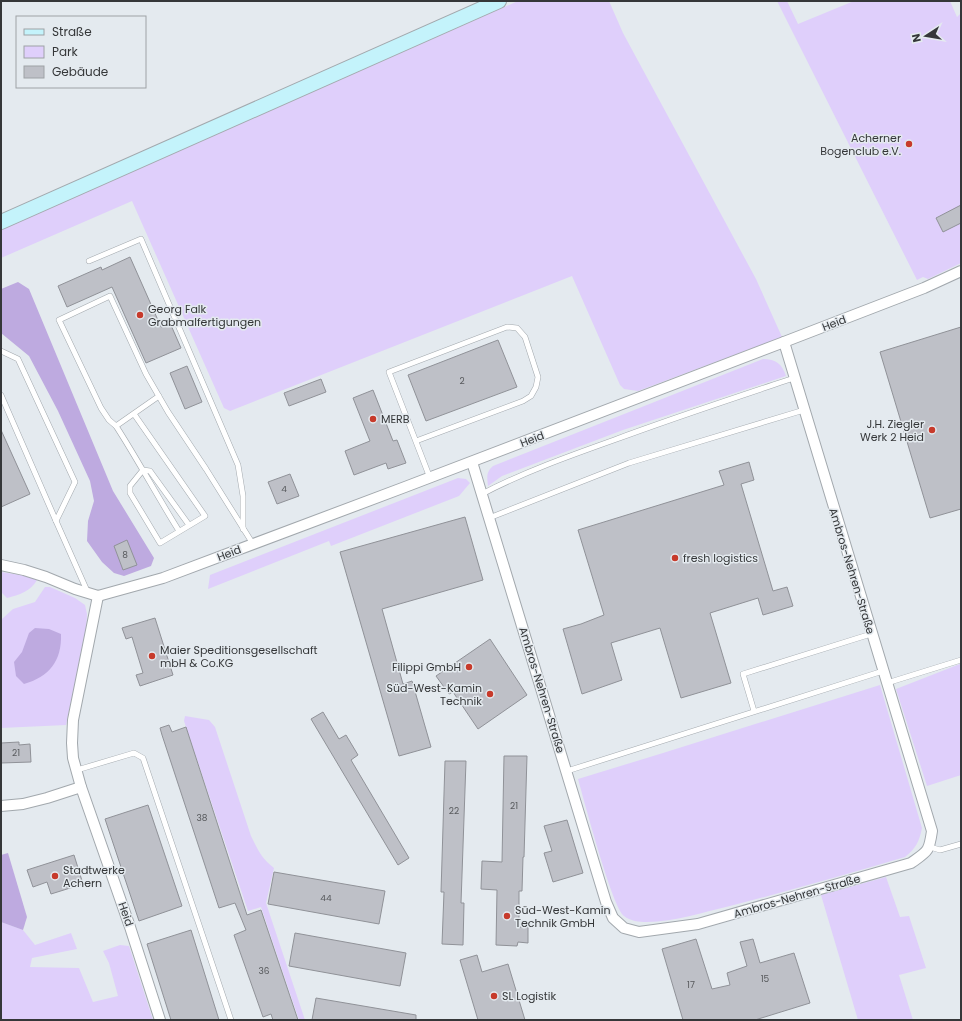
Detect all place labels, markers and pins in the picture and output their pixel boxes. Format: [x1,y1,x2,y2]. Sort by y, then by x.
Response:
place label: Acherner Bogenclub e.V. [820,130,901,159]
marker: Acherner Bogenclub e.V. [904,139,914,149]
place label: Georg Falk Grabmalfertigungen [148,301,261,330]
marker: Georg Falk Grabmalfertigungen [135,310,145,320]
place label: MERB [381,411,410,427]
marker: MERB [368,414,378,424]
place label: J.H. Ziegler Werk 2 Heid [860,416,924,445]
marker: J.H. Ziegler Werk 2 Heid [927,425,937,435]
place label: fresh logistics [683,550,758,566]
marker: fresh logistics [670,553,680,563]
place label: Maier Speditionsgesellschaft mbH & Co.KG [160,642,318,671]
marker: Maier Speditionsgesellschaft mbH & Co.KG [147,651,157,661]
place label: Filippi GmbH [392,659,461,675]
marker: Filippi GmbH [464,662,474,672]
place label: Süd-West-Kamin Technik [387,680,482,709]
marker: Süd-West-Kamin Technik [485,689,495,699]
place label: Stadtwerke Achern [63,862,125,891]
marker: Stadtwerke Achern [50,871,60,881]
place label: Süd-West-Kamin Technik GmbH [515,902,610,931]
marker: Süd-West-Kamin Technik GmbH [502,911,512,921]
place label: SL Logistik [502,988,557,1004]
marker: SL Logistik [489,991,499,1001]

